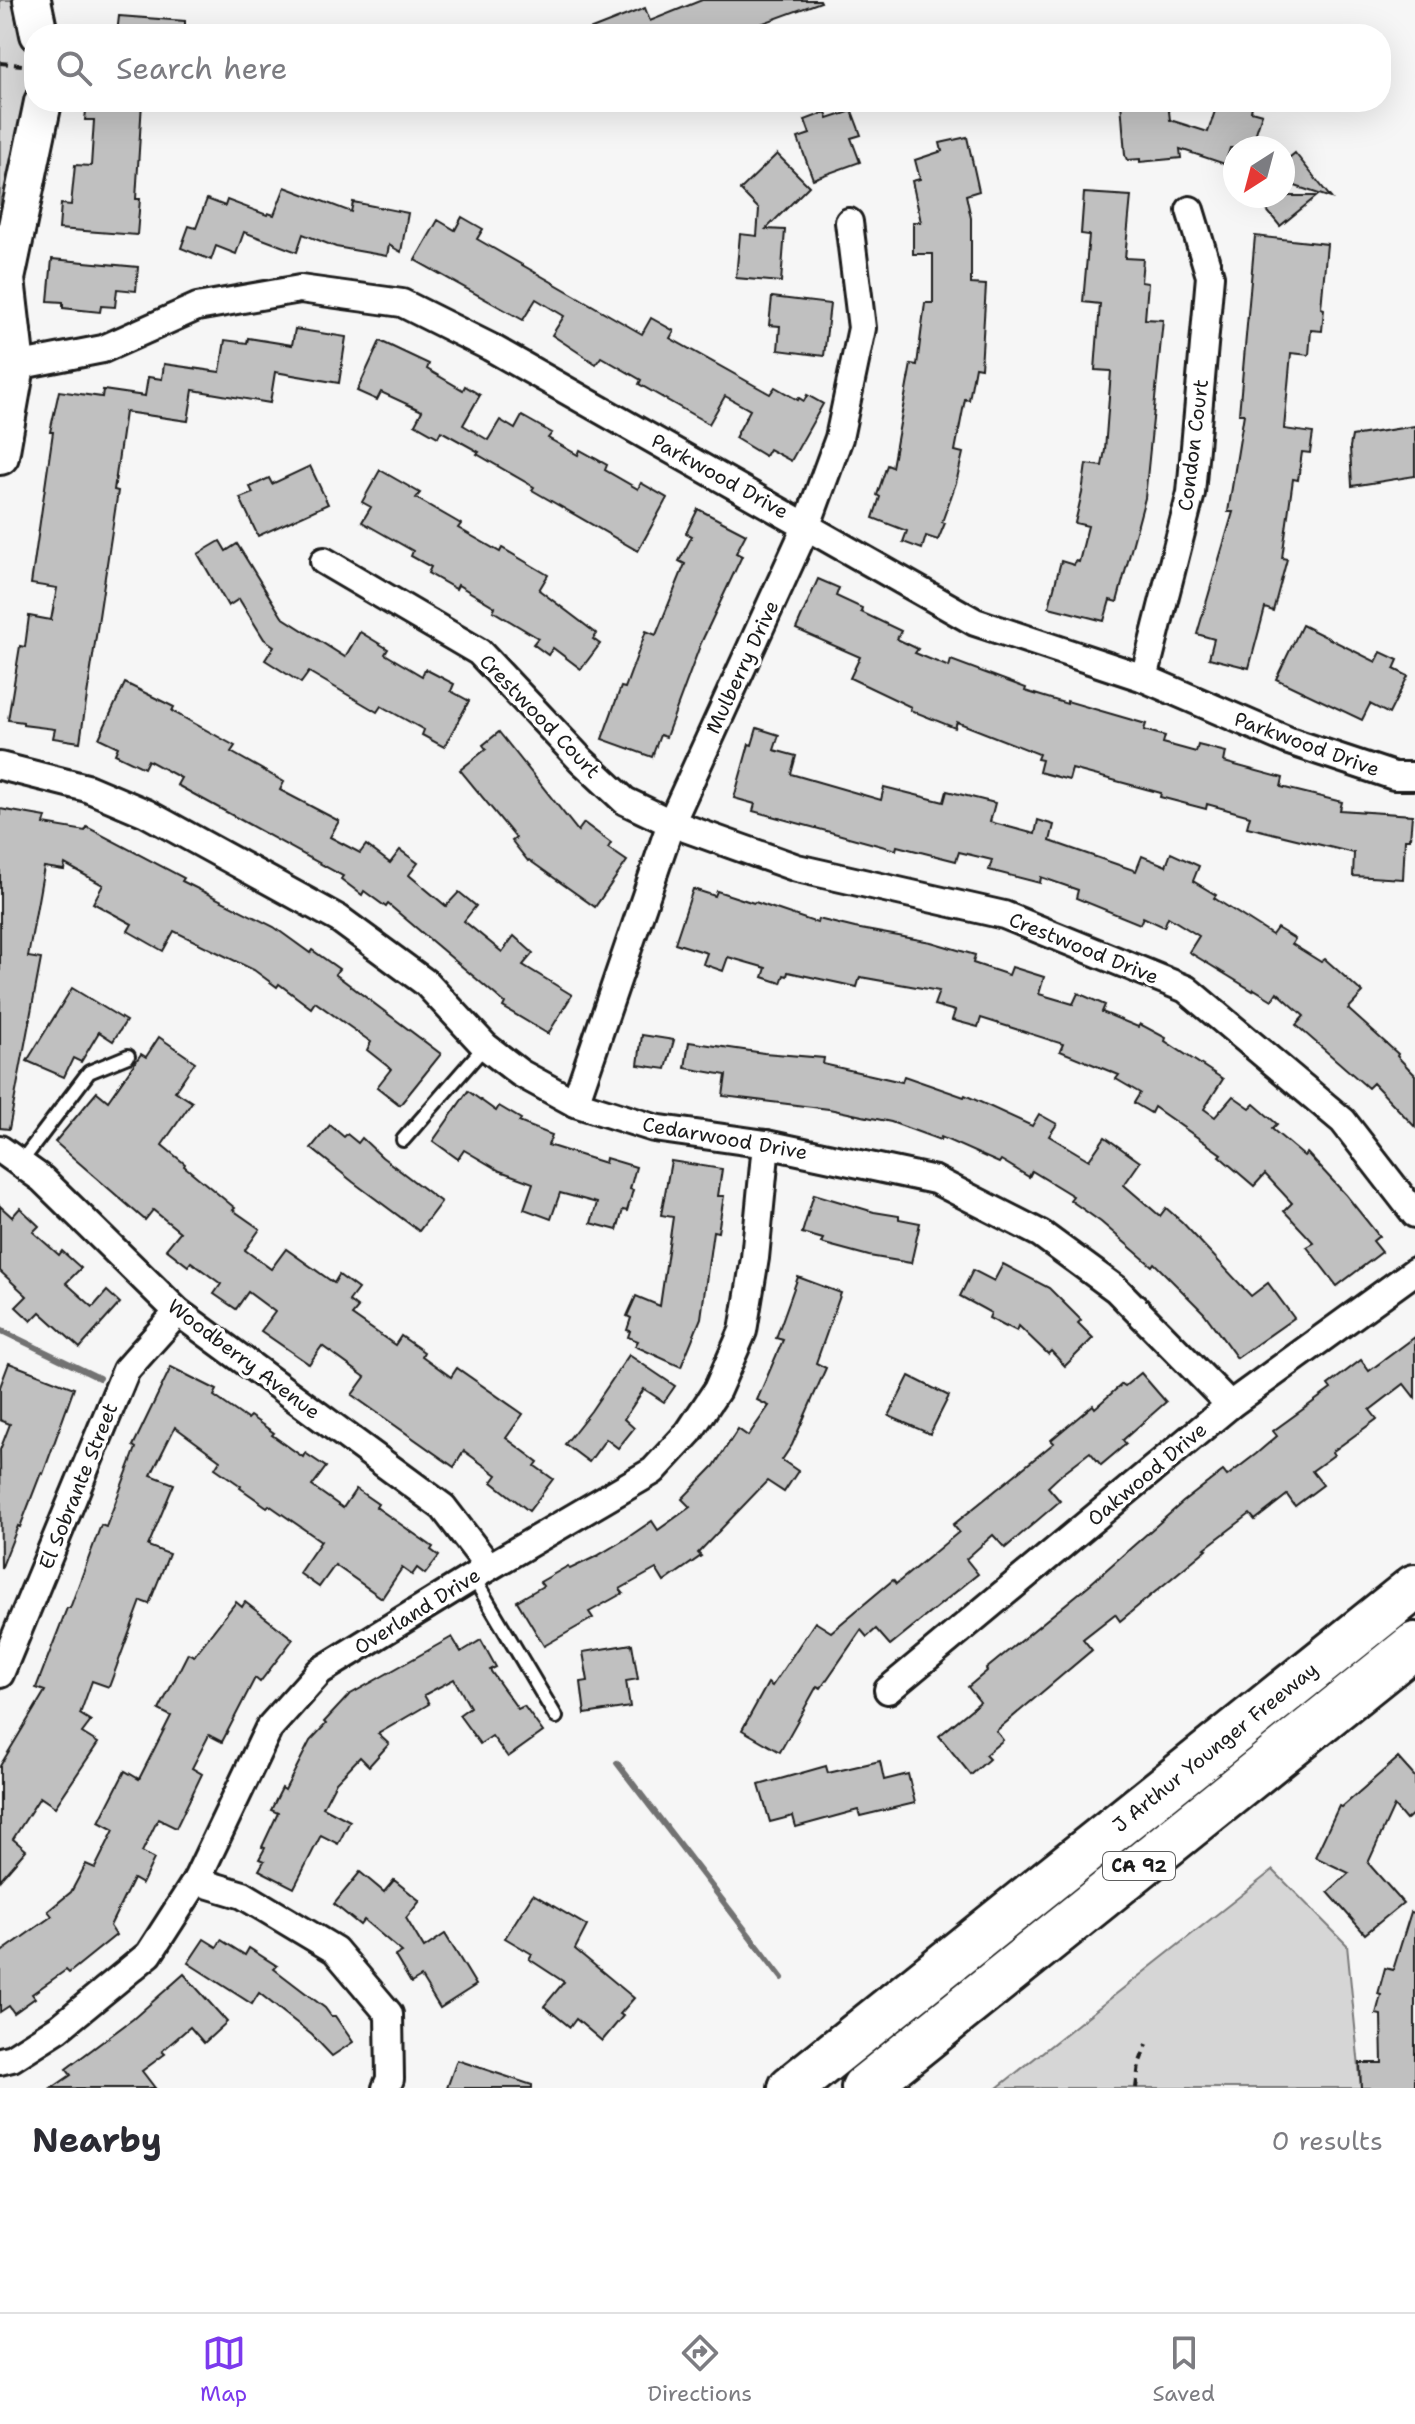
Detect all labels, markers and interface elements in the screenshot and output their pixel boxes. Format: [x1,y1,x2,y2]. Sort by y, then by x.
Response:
search box [24,24,1391,112]
icon: search [52,46,96,90]
text: Search here [116,48,287,89]
north arrow [1223,136,1295,208]
street label: Condon Court [1172,378,1214,512]
street label: Parkwood Drive [647,428,793,524]
street label: Mulberry Drive [700,596,784,738]
street label: Crestwood Court [474,648,606,784]
street label: Parkwood Drive [1231,706,1383,782]
street label: Crestwood Drive [1005,906,1163,990]
street label: Cedarwood Drive [640,1111,810,1165]
street label: Woodberry Avenue [162,1293,326,1425]
street label: El Sobrante Street [33,1399,123,1573]
street label: Oakwood Drive [1082,1416,1212,1532]
street label: Overland Drive [349,1562,485,1660]
street label: J Arthur Younger Freeway [1107,1656,1323,1838]
road number: CA 92 [1103,1852,1175,1880]
text: Nearby [32,2117,162,2163]
text: 0 results [1271,2123,1383,2158]
tab: Map [200,2331,247,2408]
tab: Directions [647,2331,752,2408]
tab: Saved [1152,2331,1215,2408]

